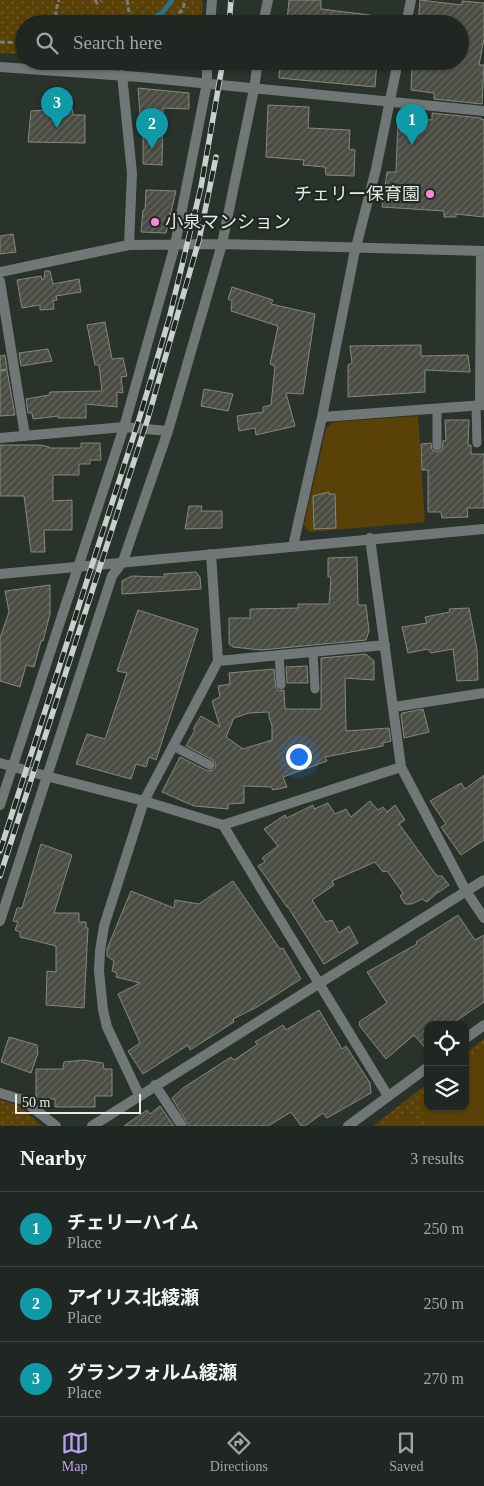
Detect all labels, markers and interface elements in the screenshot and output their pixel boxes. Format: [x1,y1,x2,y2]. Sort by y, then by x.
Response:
search box [15,15,469,70]
icon: search [33,29,61,57]
text: Search here [73,32,162,53]
pin: 3 [41,87,73,128]
pin: 1 [396,104,428,145]
pin: 2 [136,108,168,149]
place label: チェリー保育園 [294,184,420,204]
marker: チェリー保育園 [424,188,436,200]
place label: 小泉マンション [165,212,291,232]
marker: 小泉マンション [149,216,161,228]
your location [286,744,312,770]
map controls [424,1021,469,1111]
button: locate [424,1021,469,1066]
button: layers [424,1066,469,1111]
scale bar [15,1091,141,1114]
text: 50 m [22,1095,50,1110]
text: Nearby [20,1146,87,1170]
text: 3 results [410,1150,464,1167]
text: チェリーハイム [67,1212,199,1233]
text: 1 [32,1220,40,1237]
text: 250 m [424,1220,464,1237]
text: Place [67,1234,102,1251]
text: アイリス北綾瀬 [67,1287,199,1308]
text: 2 [32,1295,40,1312]
text: 250 m [424,1295,464,1312]
text: Place [67,1309,102,1326]
text: グランフォルム綾瀬 [67,1362,237,1383]
text: 3 [32,1370,40,1387]
text: 270 m [424,1370,464,1387]
text: Place [67,1384,102,1401]
tab: Map [61,1429,89,1475]
tab: Directions [210,1429,268,1475]
tab: Saved [389,1429,423,1475]

